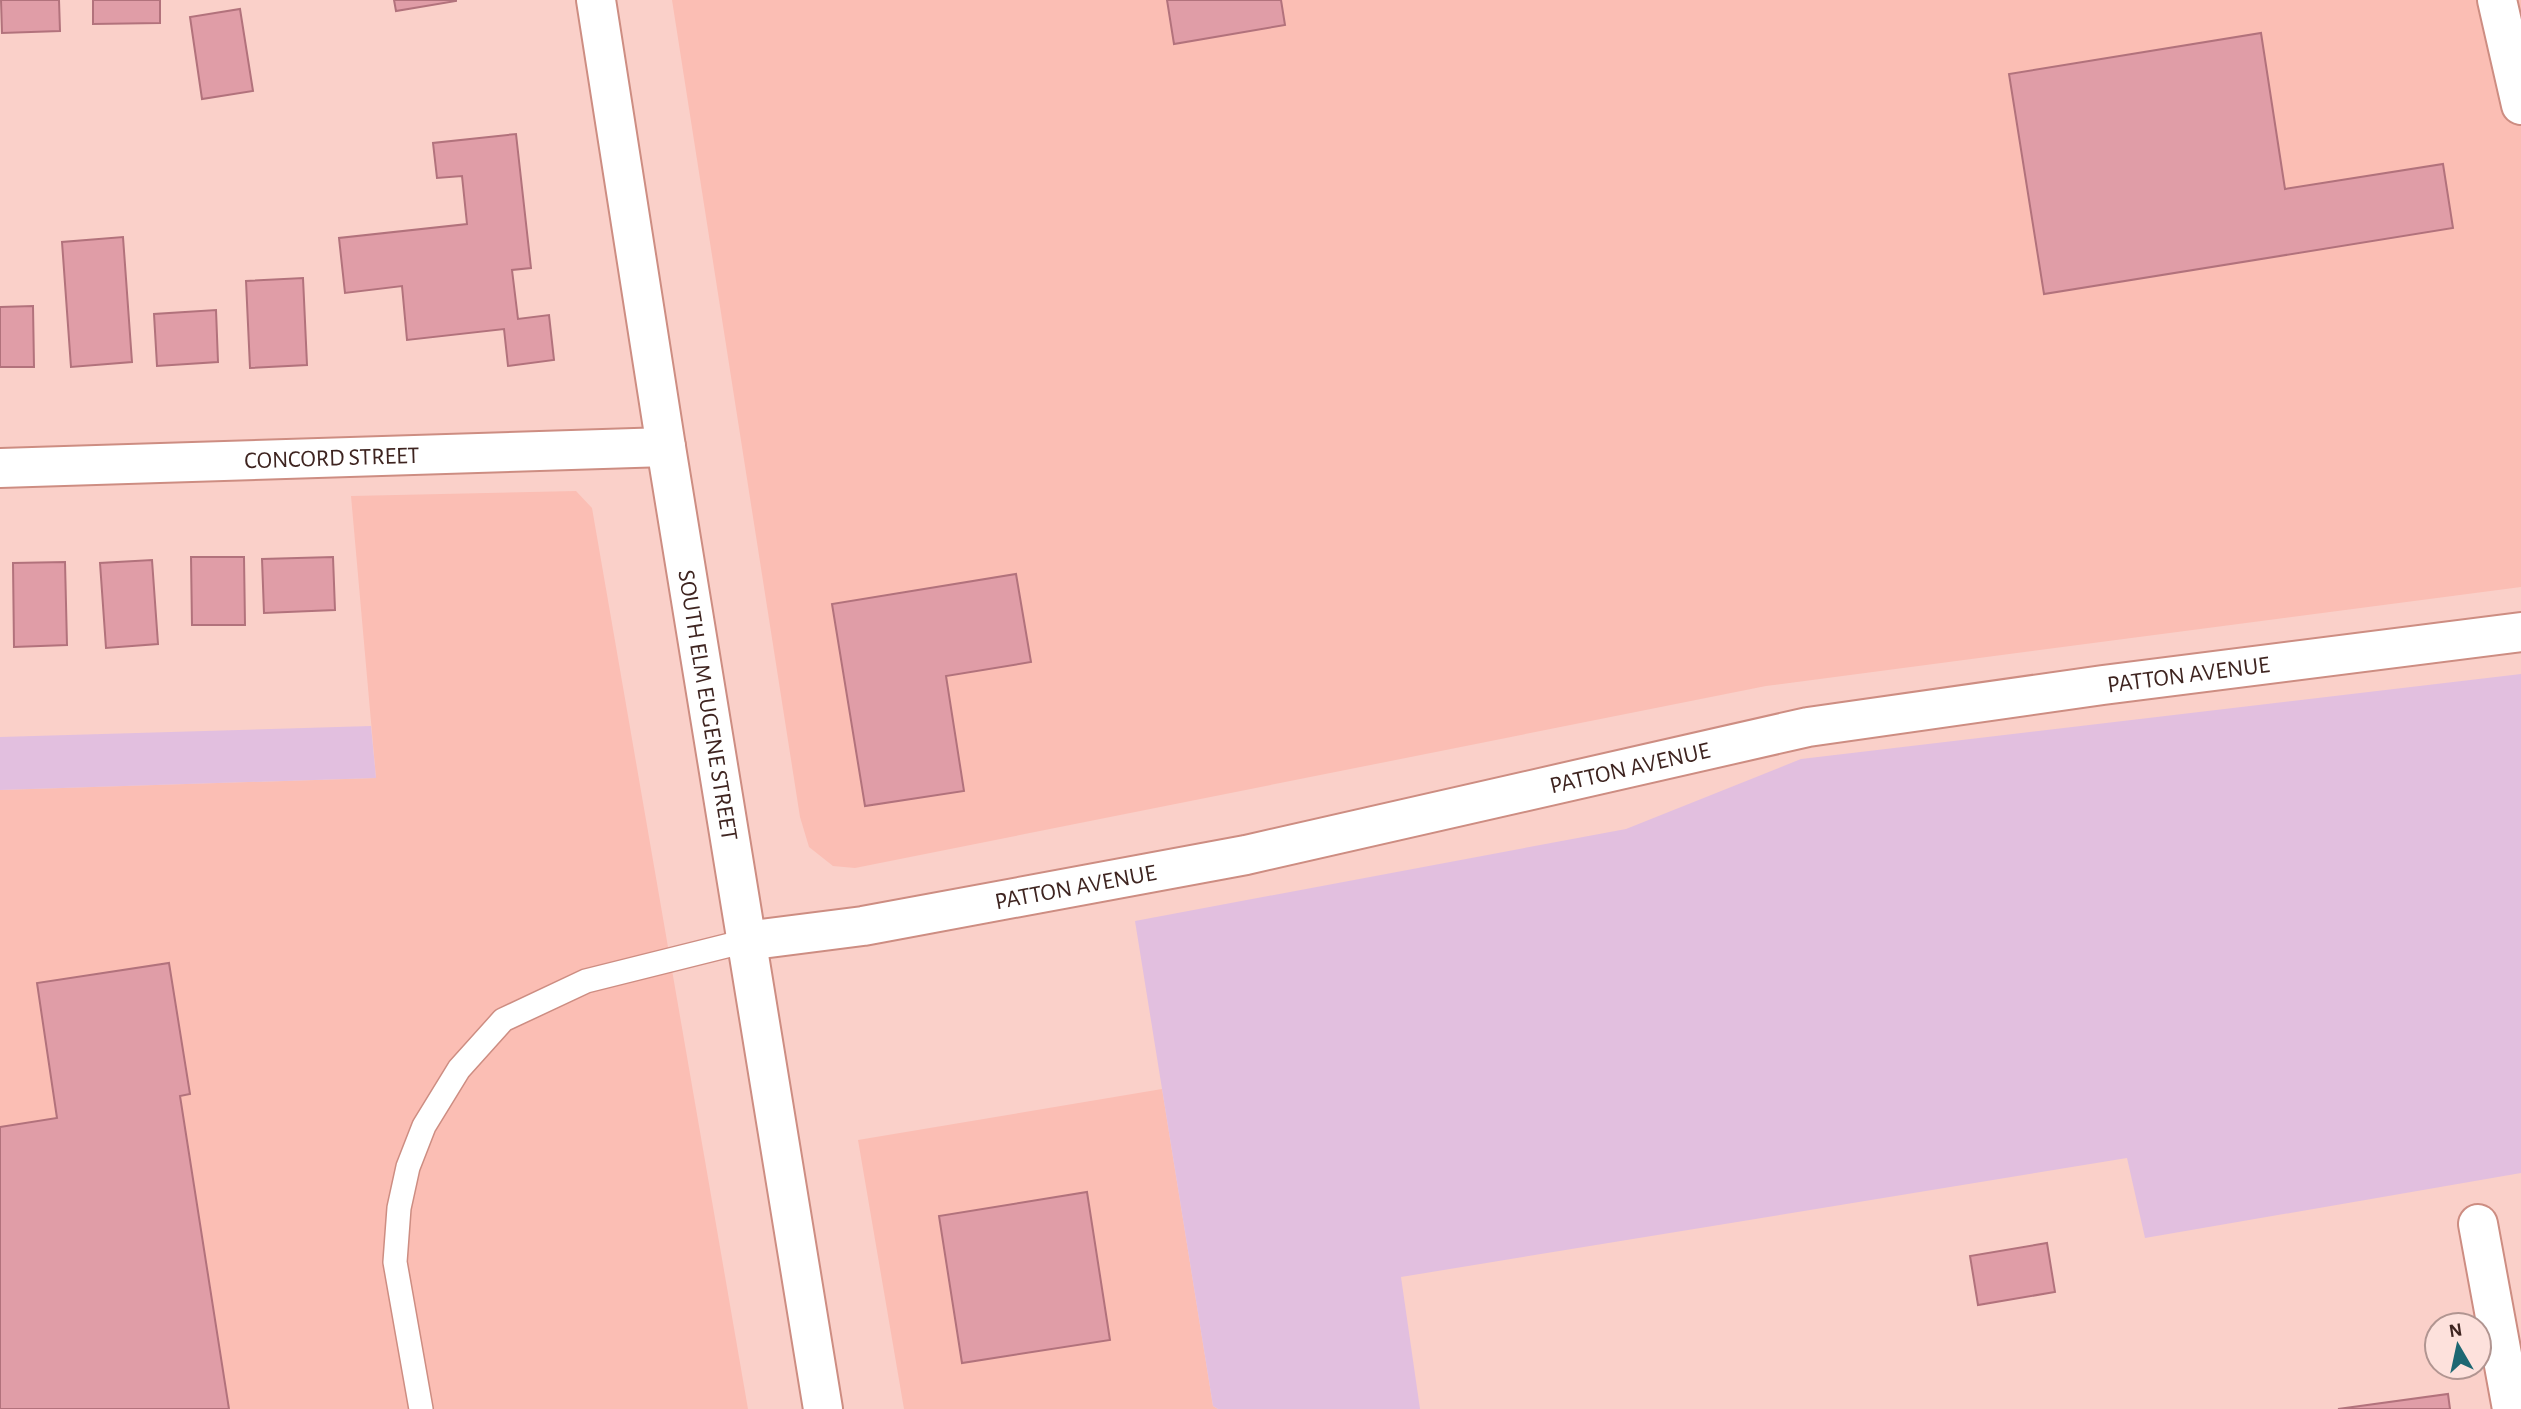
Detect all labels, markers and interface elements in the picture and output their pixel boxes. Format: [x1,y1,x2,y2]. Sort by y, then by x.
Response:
street label: CONCORD STREET [244,444,420,473]
street label: SOUTH ELM EUGENE STREET [673,568,741,843]
street label: PATTON AVENUE [2106,653,2272,697]
street label: PATTON AVENUE [1548,739,1713,798]
street label: PATTON AVENUE [993,861,1159,914]
north arrow [2423,1311,2493,1381]
text: N [2448,1320,2464,1341]

